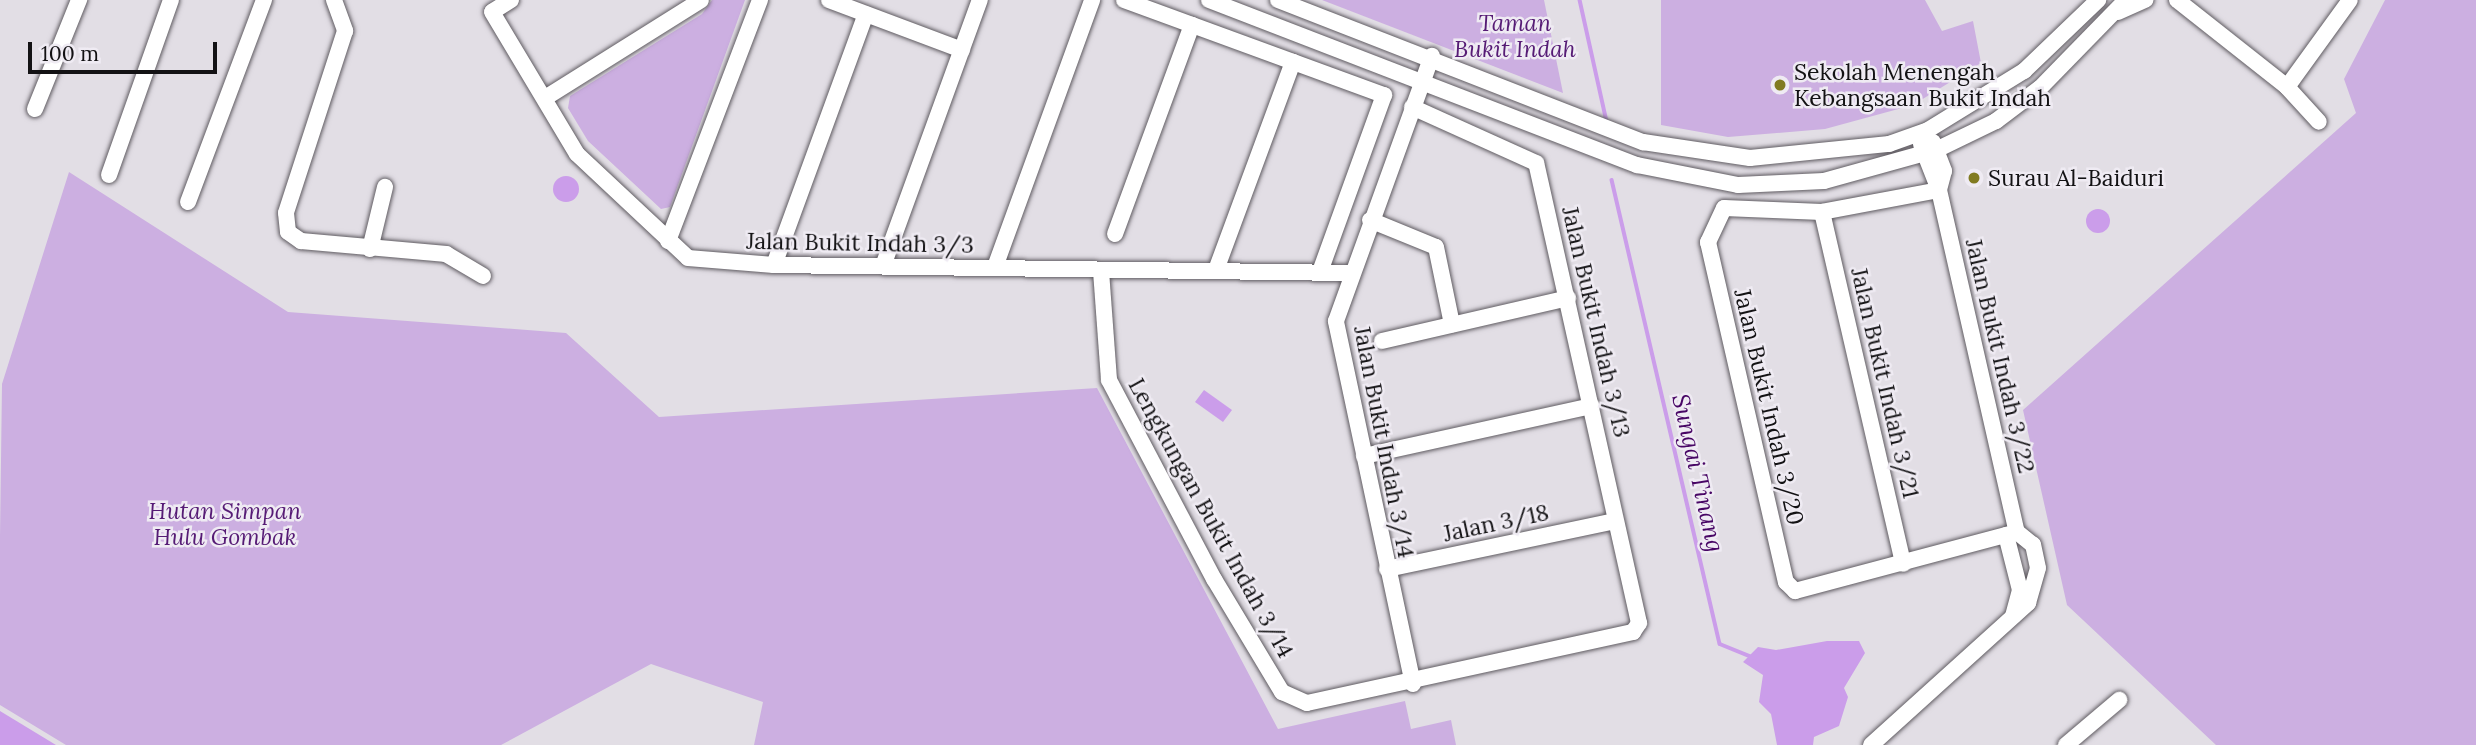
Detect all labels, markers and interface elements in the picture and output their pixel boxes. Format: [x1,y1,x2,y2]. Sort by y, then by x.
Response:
park label: Taman Bukit Indah [1454,9,1576,63]
scale bar [32,28,220,72]
text: 100 m [41,40,99,67]
place label: Sekolah Menengah Kebangsaan Bukit Indah [1794,58,2051,112]
marker: Sekolah Menengah Kebangsaan Bukit Indah [1772,77,1788,93]
place label: Surau Al-Baiduri [1988,164,2164,192]
marker: Surau Al-Baiduri [1966,170,1982,186]
street label: Jalan Bukit Indah 3/13 [1556,204,1636,440]
street label: Jalan Bukit Indah 3/3 [746,227,974,259]
street label: Jalan Bukit Indah 3/22 [1960,236,2040,476]
street label: Jalan Bukit Indah 3/21 [1845,265,1925,501]
street label: Jalan Bukit Indah 3/20 [1728,286,1810,528]
street label: Jalan Bukit Indah 3/14 [1348,324,1420,560]
street label: Lengkungan Bukit Indah 3/14 [1123,373,1299,663]
water label: Sungai Tinang [1666,391,1730,555]
park label: Hutan Simpan Hulu Gombak [149,497,301,551]
street label: Jalan 3/18 [1441,498,1551,548]

